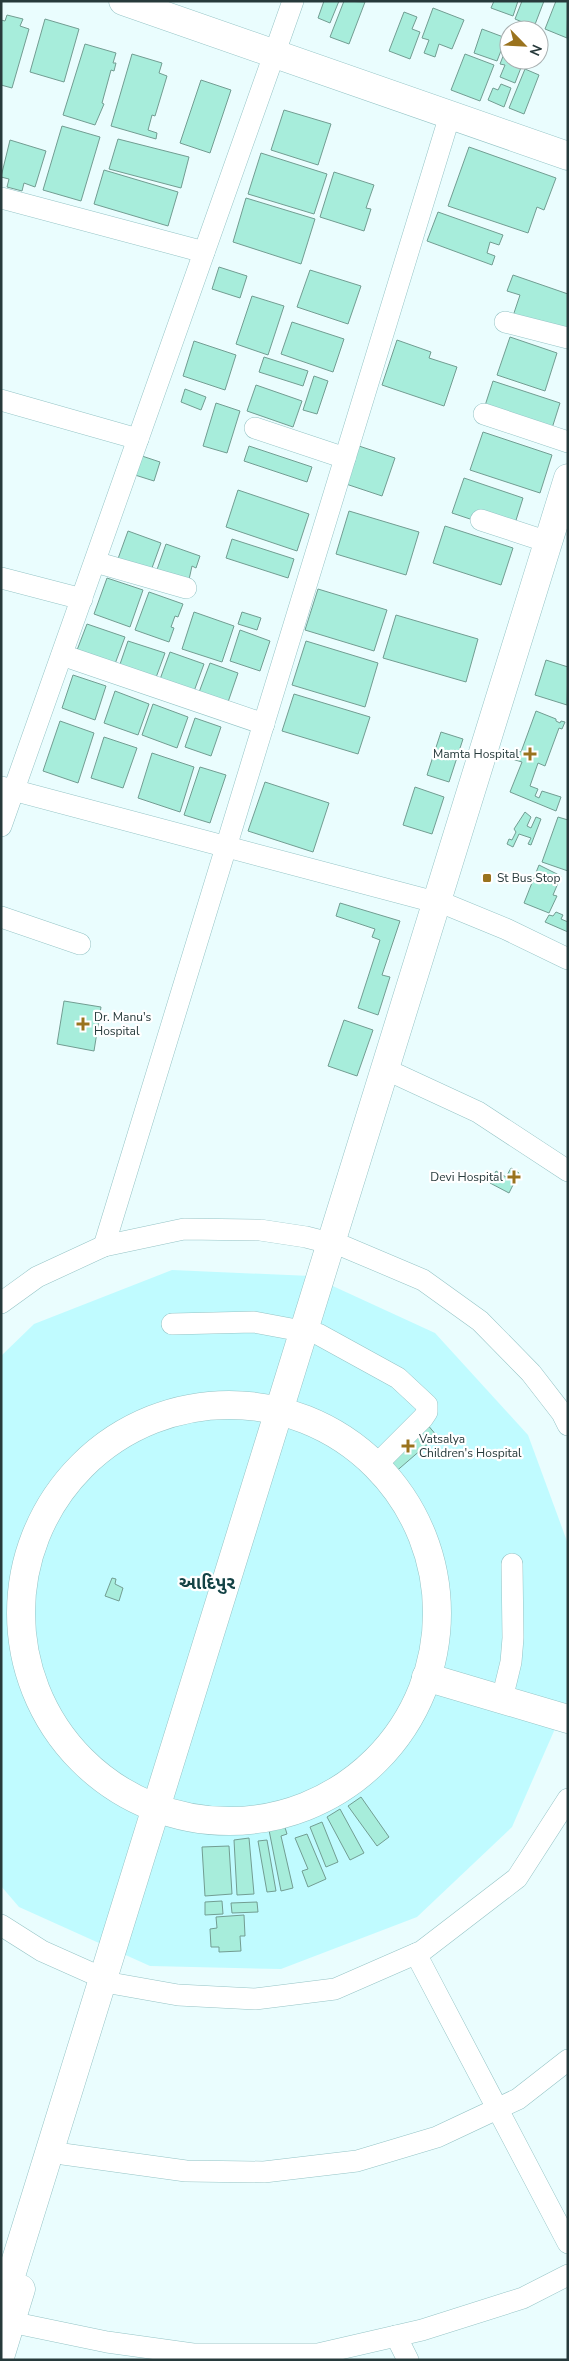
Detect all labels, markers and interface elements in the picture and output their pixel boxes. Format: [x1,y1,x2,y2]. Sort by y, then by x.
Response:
north arrow [499,20,549,70]
text: N [525,41,546,59]
place label: Mamta Hospital [433,746,519,762]
marker: Mamta Hospital [523,747,537,761]
place label: St Bus Stop [497,870,561,886]
marker: St Bus Stop [481,872,493,884]
place label: Dr. Manu's Hospital [94,1009,152,1039]
marker: Dr. Manu's Hospital [76,1017,90,1031]
place label: Devi Hospital [430,1169,503,1185]
marker: Devi Hospital [507,1170,521,1184]
place label: Vatsalya Children's Hospital [418,1431,522,1461]
marker: Vatsalya Children's Hospital [401,1439,415,1453]
district label: આદિપુર [179,1571,235,1595]

